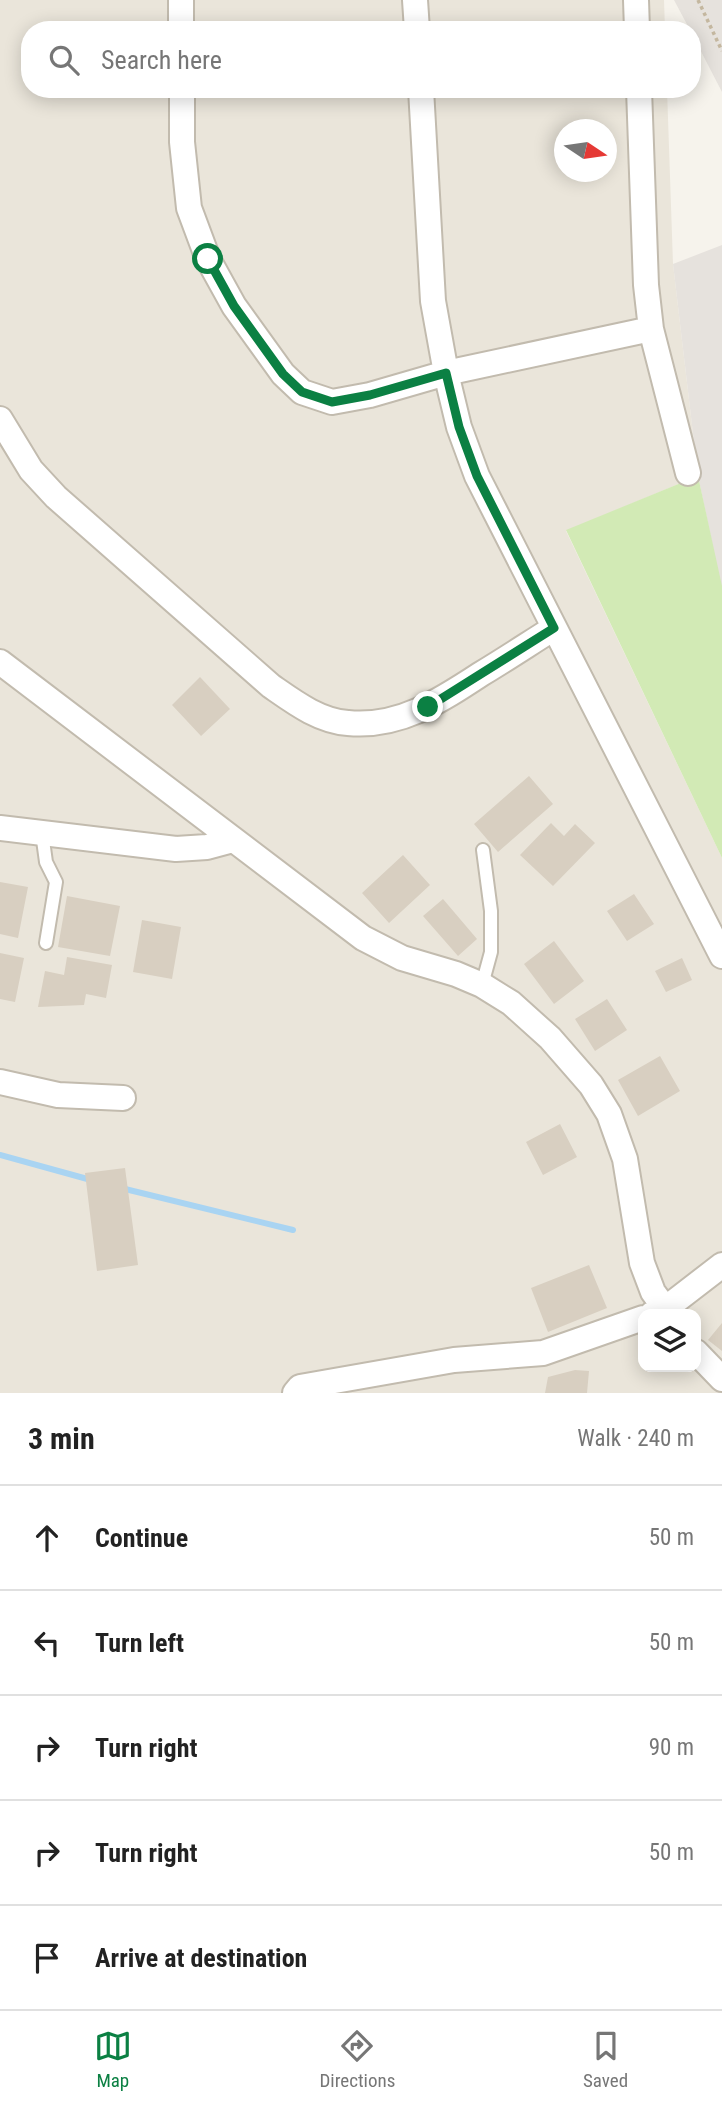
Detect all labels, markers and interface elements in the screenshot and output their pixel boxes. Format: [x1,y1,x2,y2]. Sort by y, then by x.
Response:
search box [21,21,701,98]
icon: search [45,41,83,79]
text: Search here [101,45,222,75]
north arrow [554,119,617,182]
route start [192,243,223,274]
route end [412,691,443,722]
map controls [638,1309,701,1372]
button: layers [638,1309,701,1372]
text: 3 min [28,1421,95,1456]
text: Walk · 240 m [577,1425,694,1452]
icon: ahead [28,1519,66,1557]
text: Continue [95,1523,188,1553]
text: 50 m [649,1524,694,1551]
icon: left [28,1624,66,1662]
text: Turn left [95,1628,184,1658]
text: 50 m [649,1629,694,1656]
icon: right [28,1729,66,1767]
text: Turn right [95,1733,197,1763]
text: 90 m [649,1734,694,1761]
icon: right [28,1834,66,1872]
text: Turn right [95,1838,197,1868]
text: 50 m [649,1839,694,1866]
icon: arrive [28,1939,66,1977]
text: Arrive at destination [95,1943,307,1973]
tab: Map [94,2027,132,2092]
tab: Directions [319,2027,395,2092]
tab: Saved [583,2027,628,2092]

